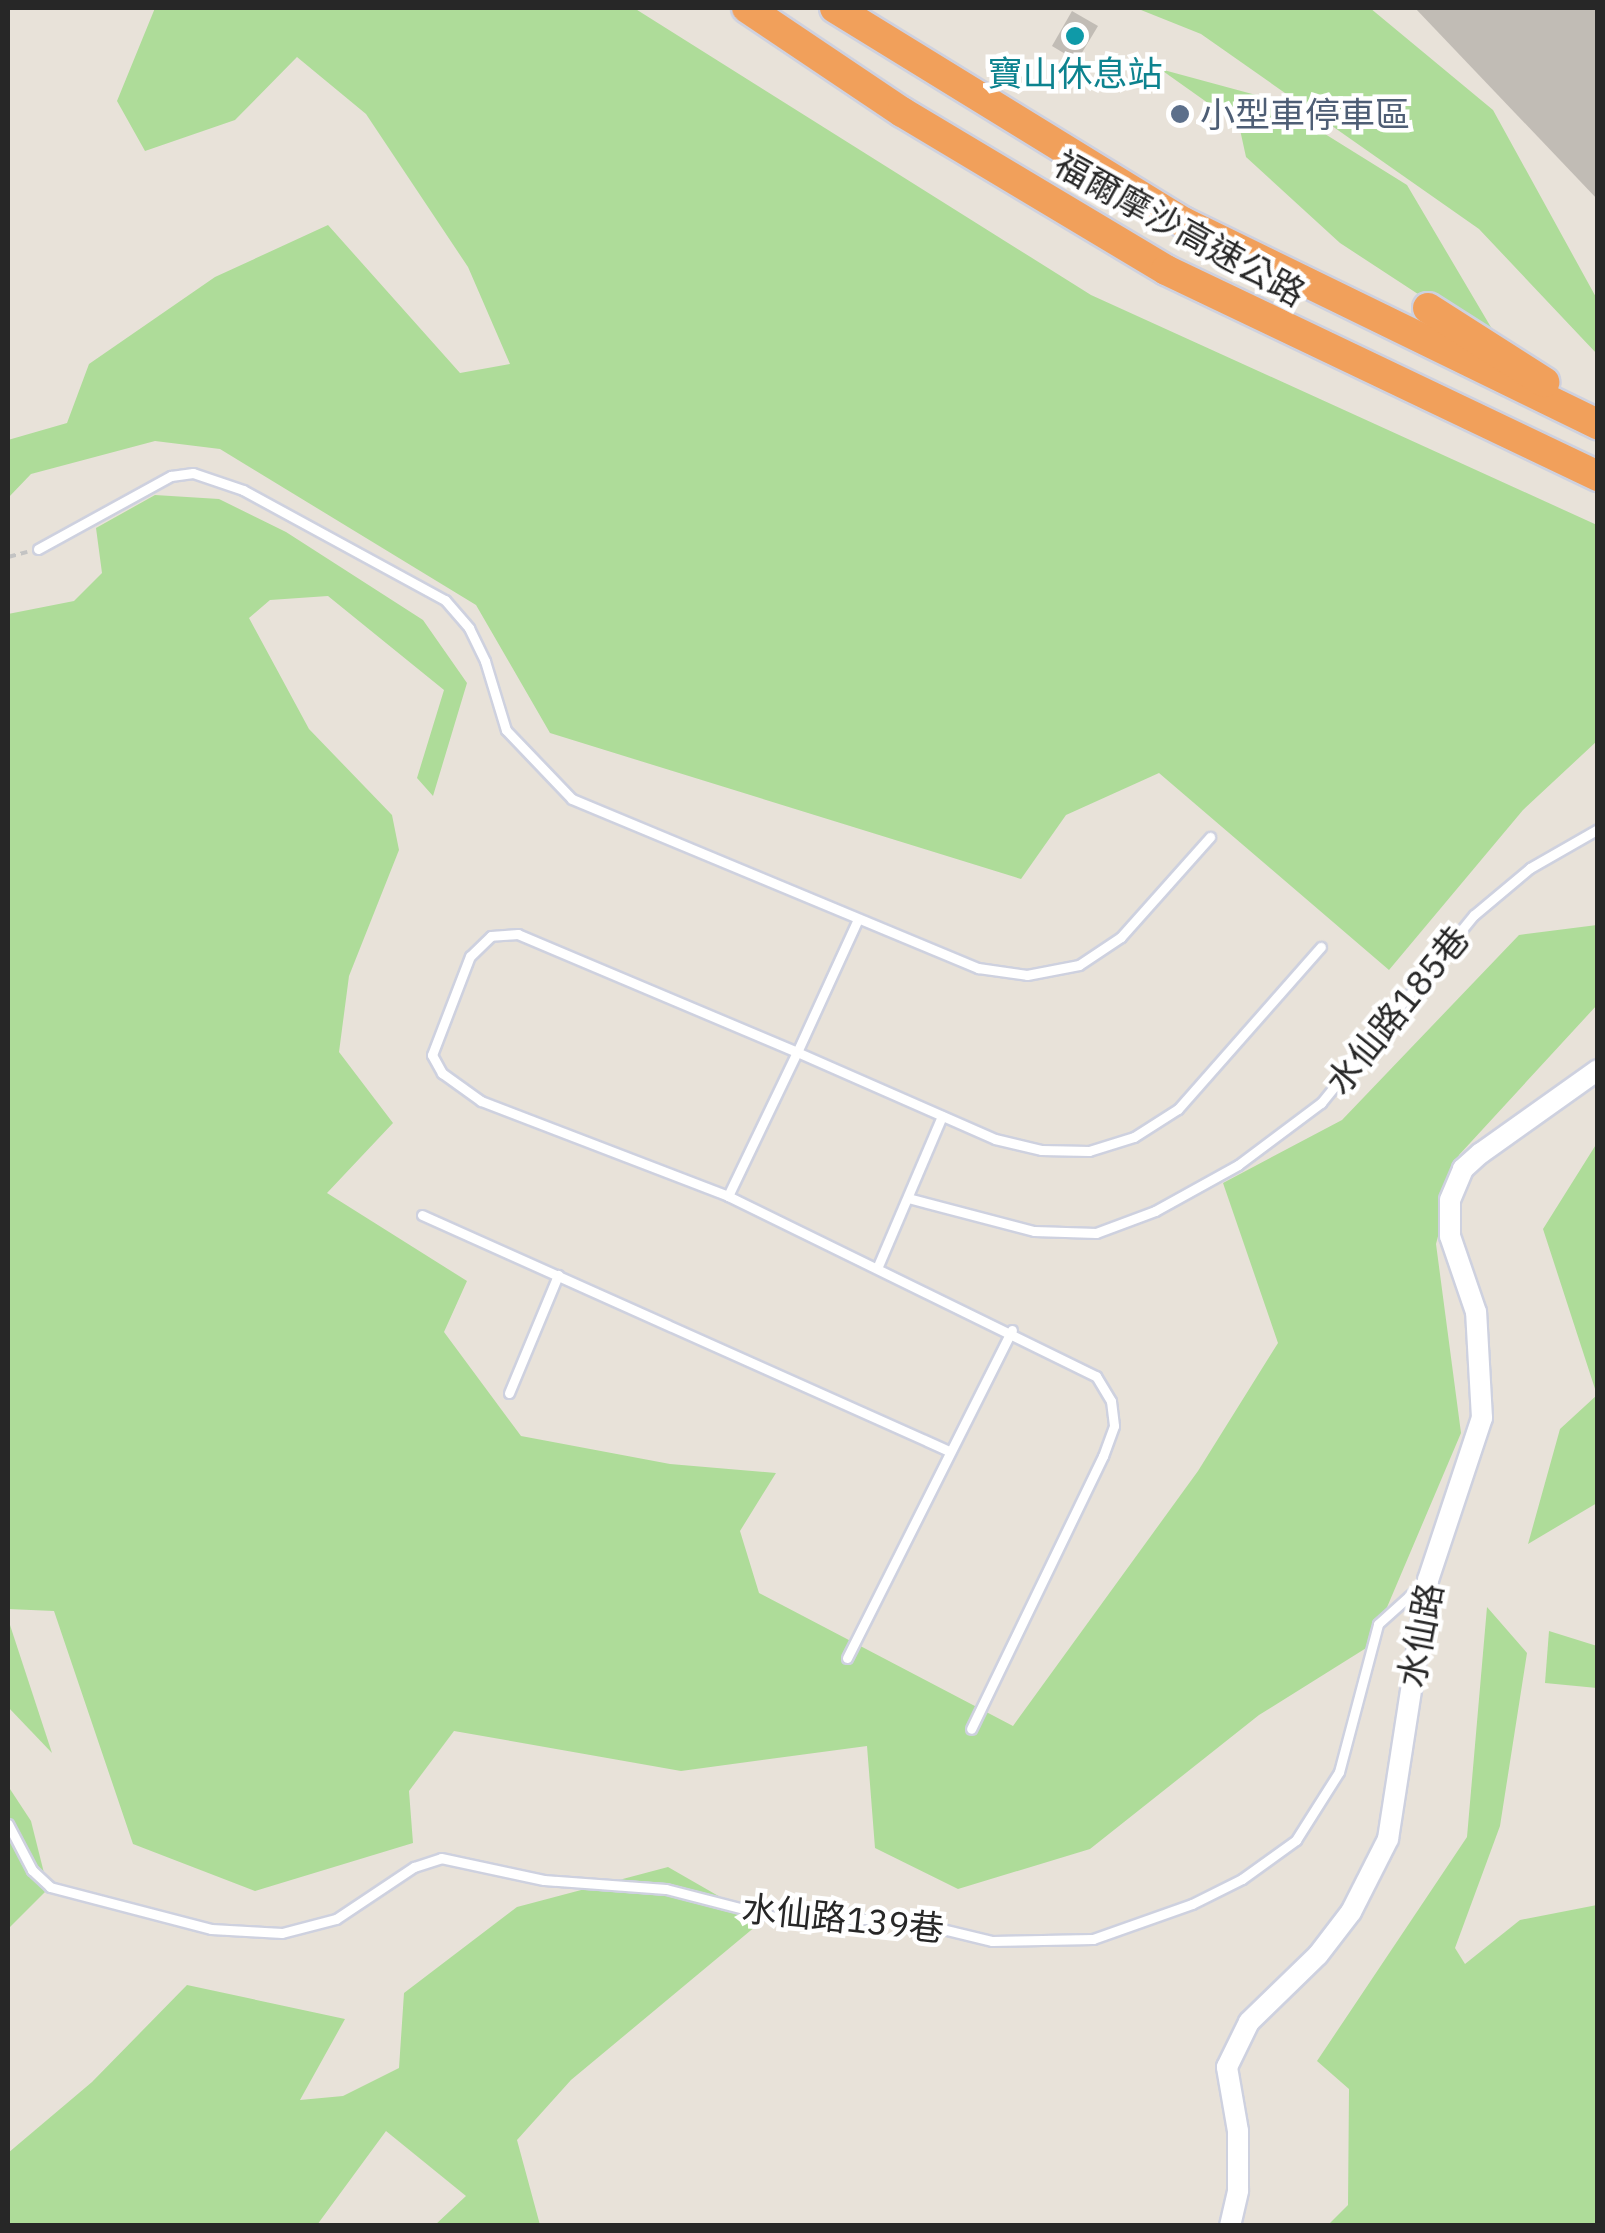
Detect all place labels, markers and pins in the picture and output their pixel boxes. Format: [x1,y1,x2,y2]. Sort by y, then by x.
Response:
marker: 寶山休息站 [1064,25,1086,47]
place label: 寶山休息站 [988,52,1162,94]
place label: 小型車停車區 [1200,93,1410,135]
marker: 小型車停車區 [1169,103,1191,125]

